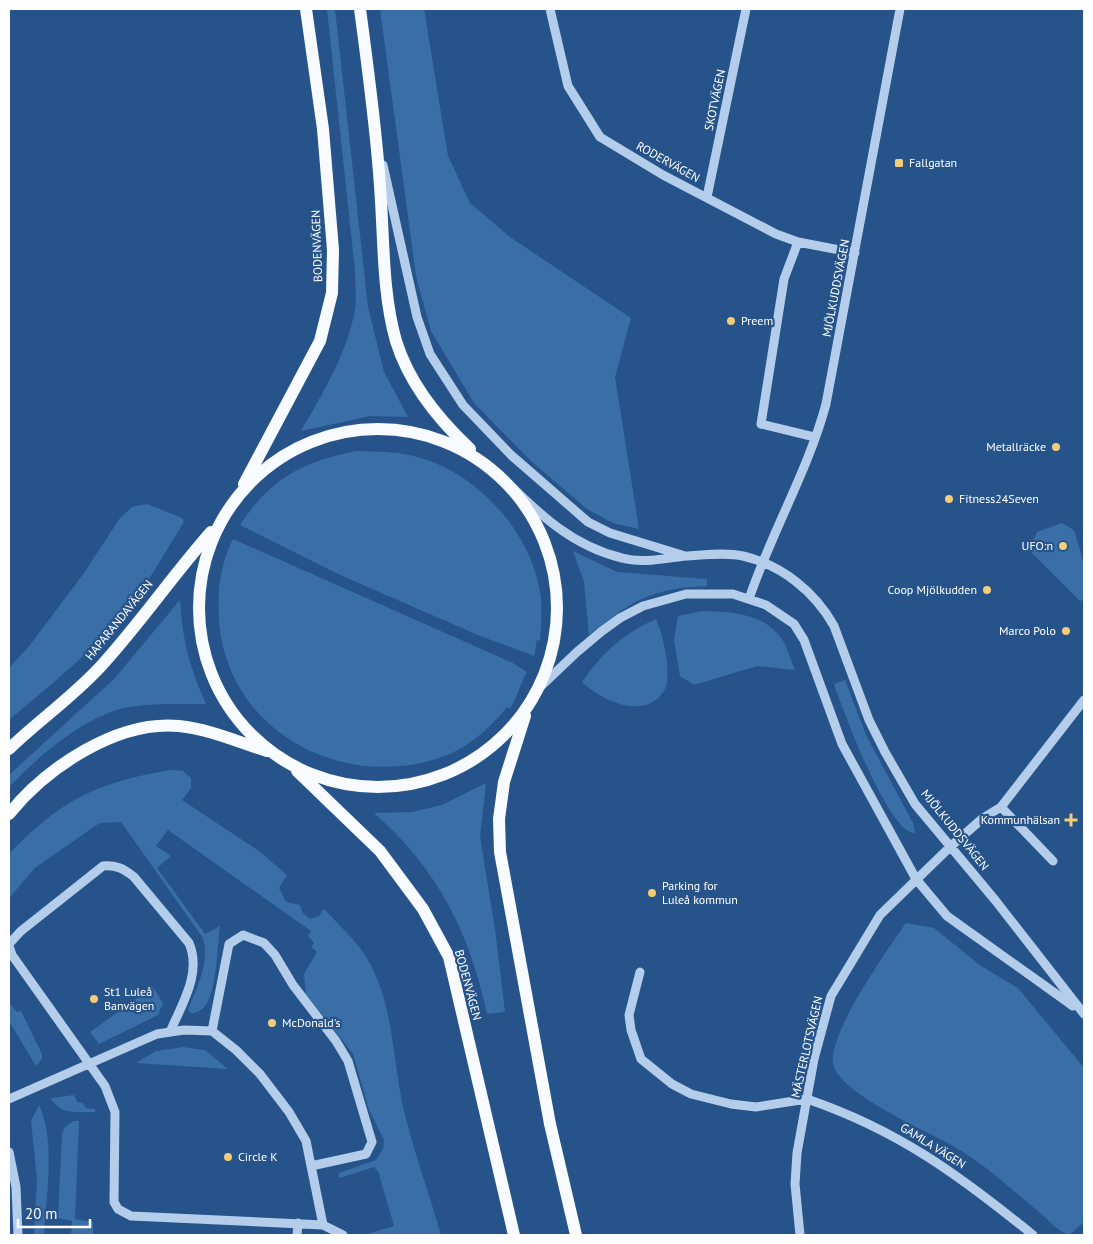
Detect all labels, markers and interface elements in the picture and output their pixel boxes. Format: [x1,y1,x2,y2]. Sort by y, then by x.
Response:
street label: SKOTVÄGEN [701,68,728,132]
street label: RODERVÄGEN [634,138,703,185]
place label: Fallgatan [909,155,957,170]
marker: Fallgatan [893,157,905,169]
street label: BODENVÄGEN [308,210,325,282]
street label: MJÖLKUDDSVÄGEN [819,238,852,338]
place label: Preem [741,313,773,328]
marker: Preem [725,315,737,327]
place label: Metallräcke [986,439,1046,454]
marker: Metallräcke [1050,441,1062,453]
place label: Fitness24Seven [959,491,1039,506]
marker: Fitness24Seven [943,493,955,505]
place label: UFO:n [1022,538,1053,553]
marker: UFO:n [1057,540,1069,552]
street label: HAPARANDAVÄGEN [82,577,156,663]
place label: Coop Mjölkudden [888,582,977,597]
marker: Coop Mjölkudden [981,584,993,596]
place label: Marco Polo [999,623,1056,638]
marker: Marco Polo [1060,625,1072,637]
street label: MJÖLKUDDSVÄGEN [918,786,993,873]
place label: Kommunhälsan [981,812,1060,827]
marker: Kommunhälsan [1064,813,1078,827]
place label: Parking for Luleå kommun [662,878,738,907]
marker: Parking for Luleå kommun [646,887,658,899]
street label: BODENVÄGEN [452,948,485,1022]
place label: St1 Luleå Banvägen [104,984,154,1013]
marker: St1 Luleå Banvägen [88,993,100,1005]
street label: MÄSTERLOTSVÄGEN [788,995,826,1099]
place label: McDonald's [282,1015,341,1030]
marker: McDonald's [266,1017,278,1029]
street label: GAMLA VÄGEN [898,1120,969,1172]
place label: Circle K [238,1149,278,1164]
marker: Circle K [222,1151,234,1163]
scale bar [18,1196,90,1228]
text: 20 m [25,1204,58,1223]

